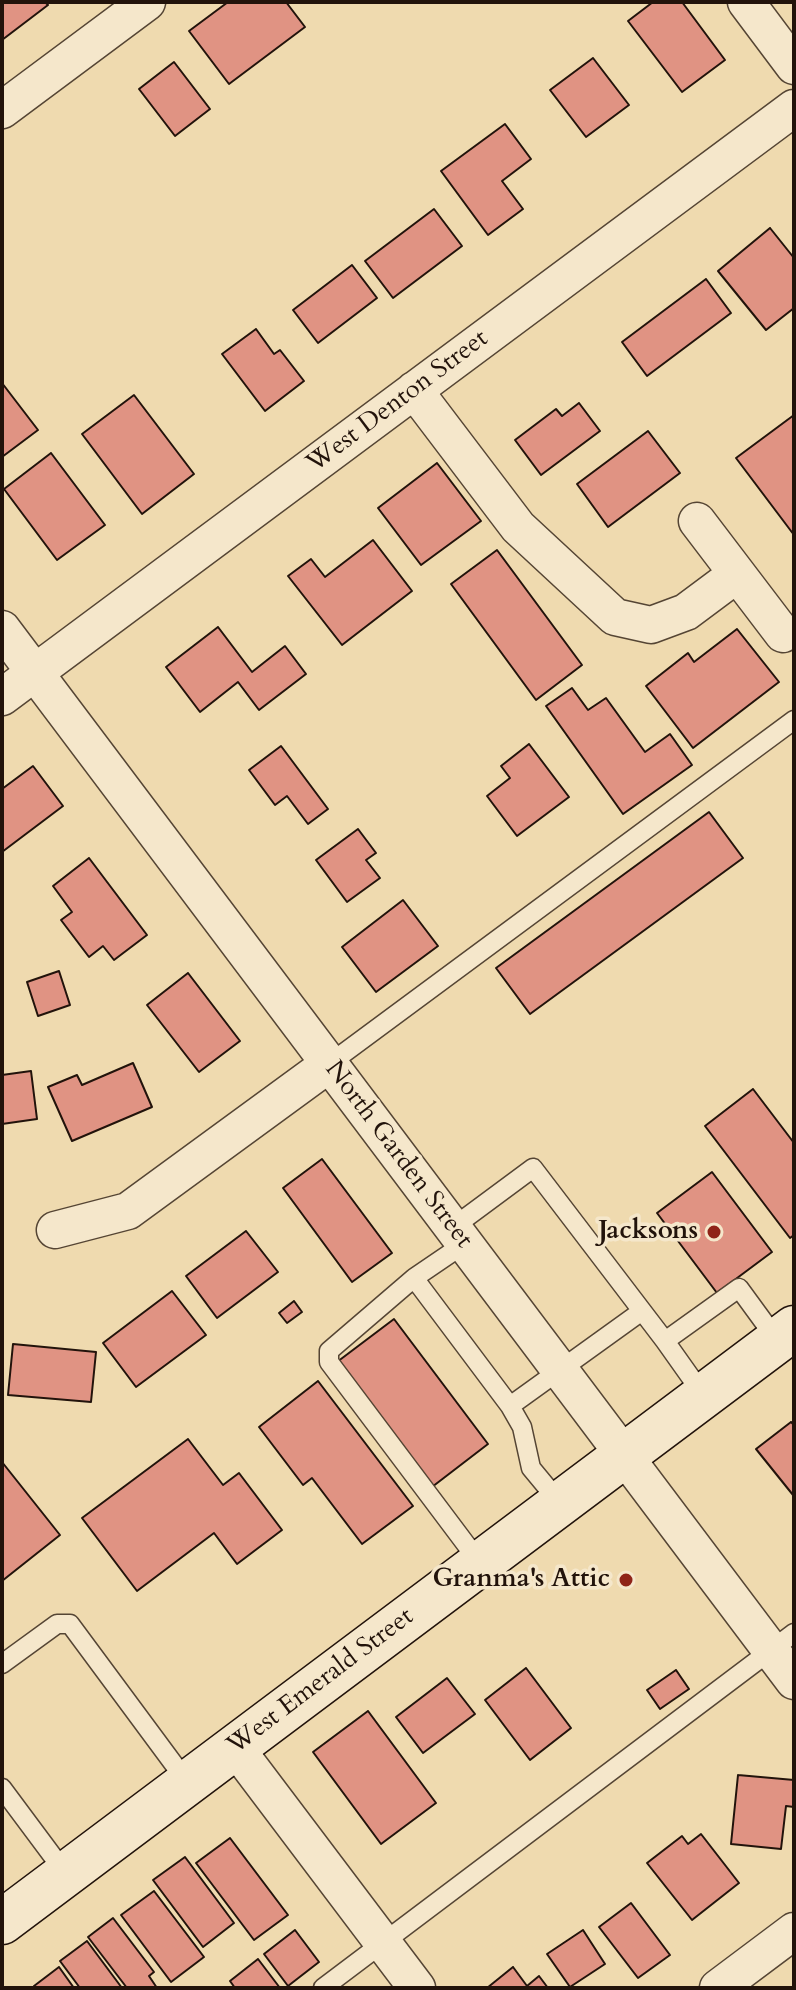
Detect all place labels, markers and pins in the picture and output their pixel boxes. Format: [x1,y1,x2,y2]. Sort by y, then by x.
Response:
place label: Jacksons [598,1216,698,1248]
marker: Jacksons [705,1223,723,1241]
place label: Granma's Attic [433,1564,610,1596]
marker: Granma's Attic [617,1571,635,1589]

